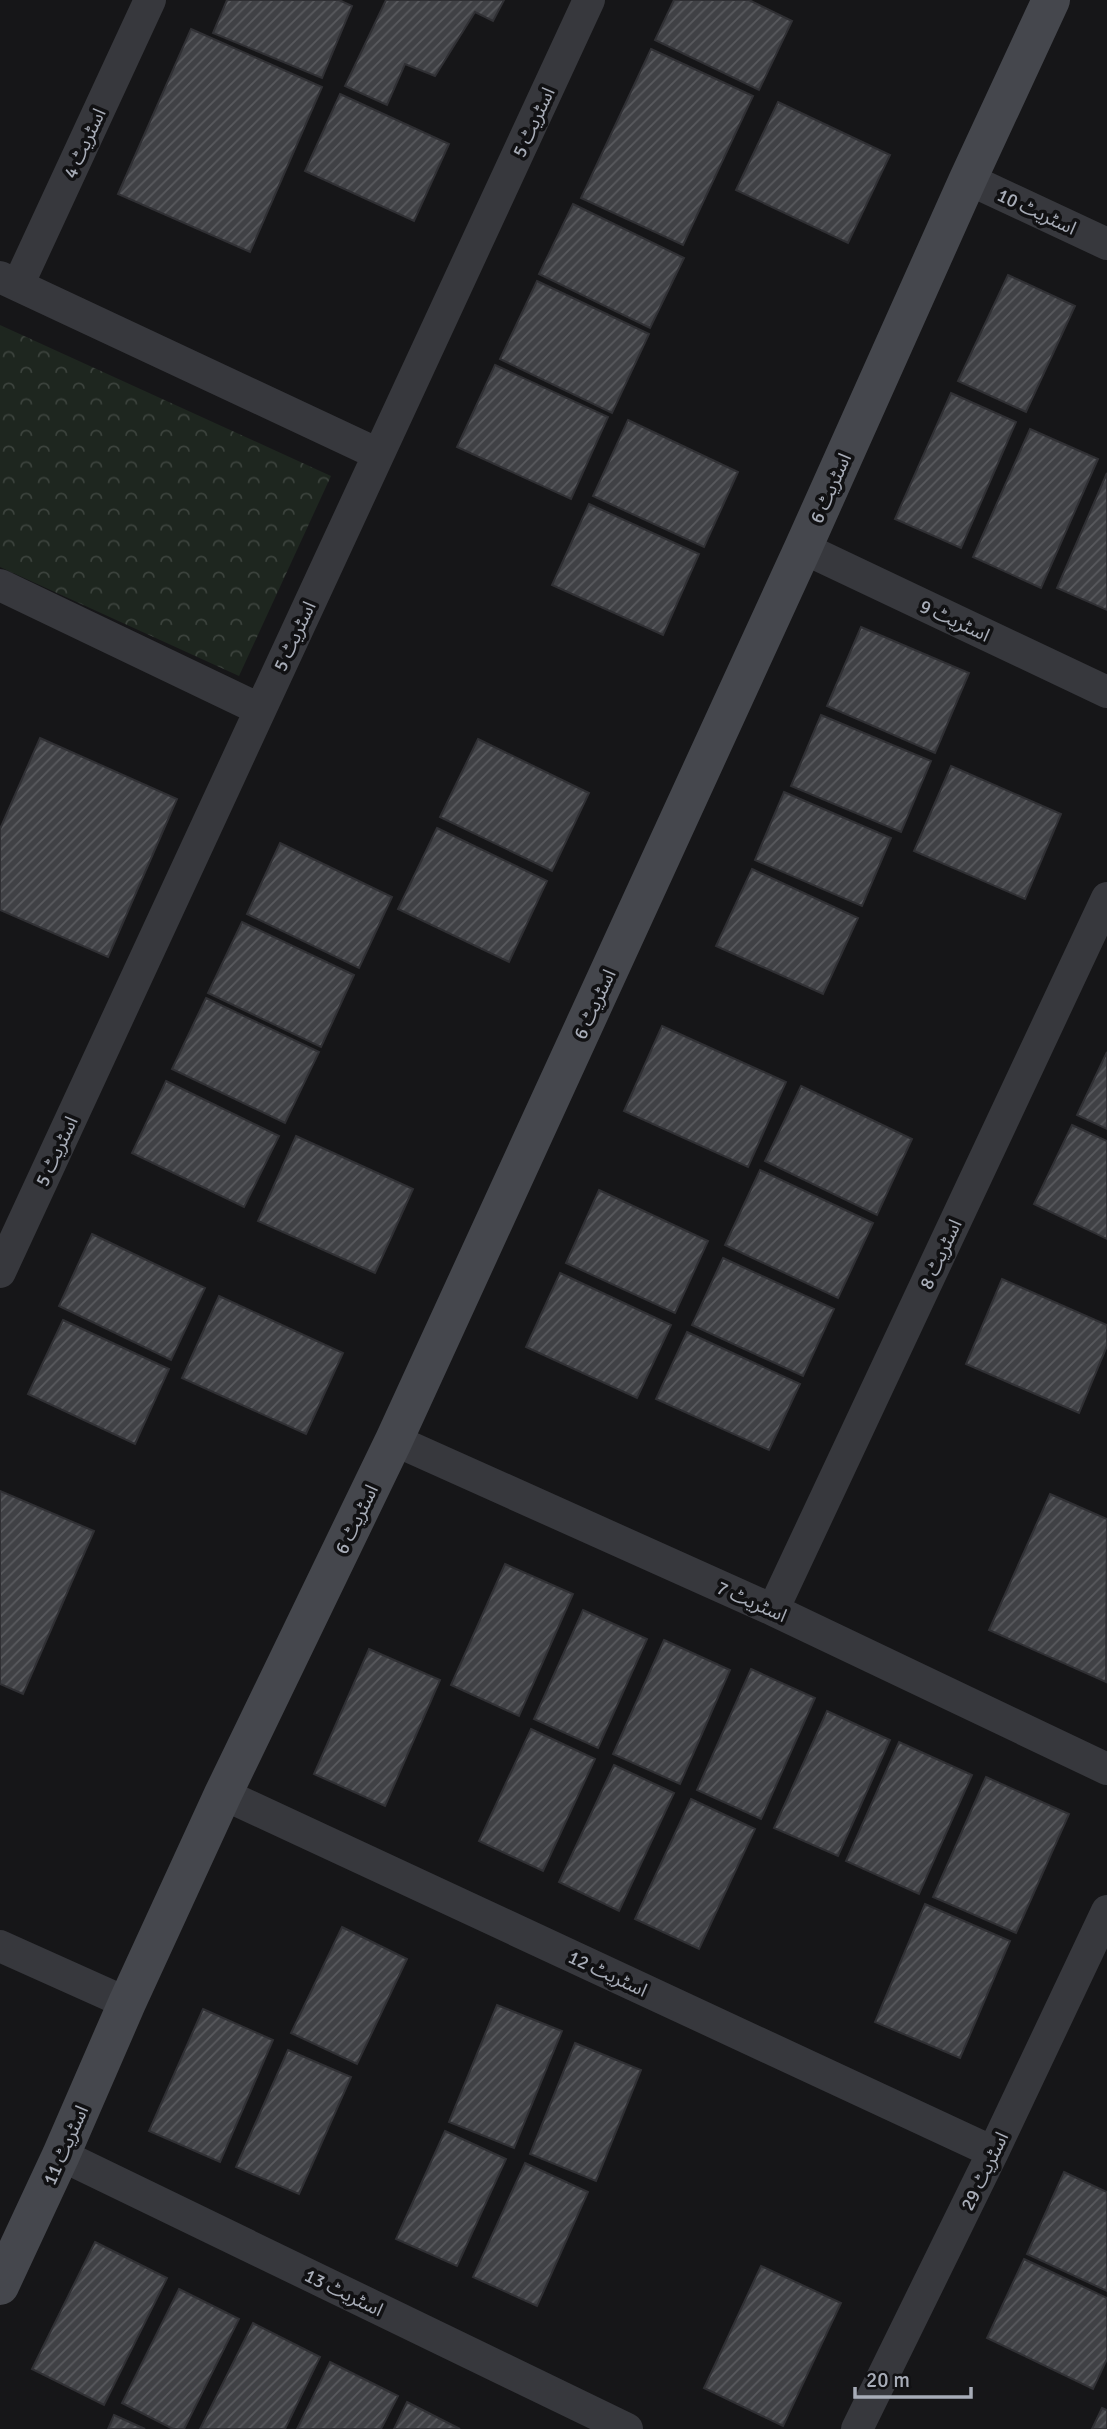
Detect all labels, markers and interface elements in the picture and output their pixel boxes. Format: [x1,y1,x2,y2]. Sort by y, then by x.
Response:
street label: اسٹریٹ 5 [507,84,560,161]
street label: اسٹریٹ 4 [58,105,111,182]
street label: اسٹریٹ 10 [993,183,1080,241]
street label: اسٹریٹ 6 [805,450,857,527]
street label: اسٹریٹ 9 [916,594,993,647]
street label: اسٹریٹ 5 [268,598,321,675]
street label: اسٹریٹ 6 [568,966,621,1043]
street label: اسٹریٹ 5 [30,1113,83,1190]
street label: اسٹریٹ 8 [914,1216,967,1293]
street label: اسٹریٹ 6 [330,1481,384,1558]
street label: اسٹریٹ 7 [713,1576,790,1628]
street label: اسٹریٹ 12 [564,1945,651,2003]
street label: اسٹریٹ 11 [38,2102,94,2189]
street label: اسٹریٹ 29 [956,2128,1014,2215]
street label: اسٹریٹ 13 [300,2264,387,2322]
scale bar [855,2356,970,2400]
text: 20 m [866,2367,910,2393]

